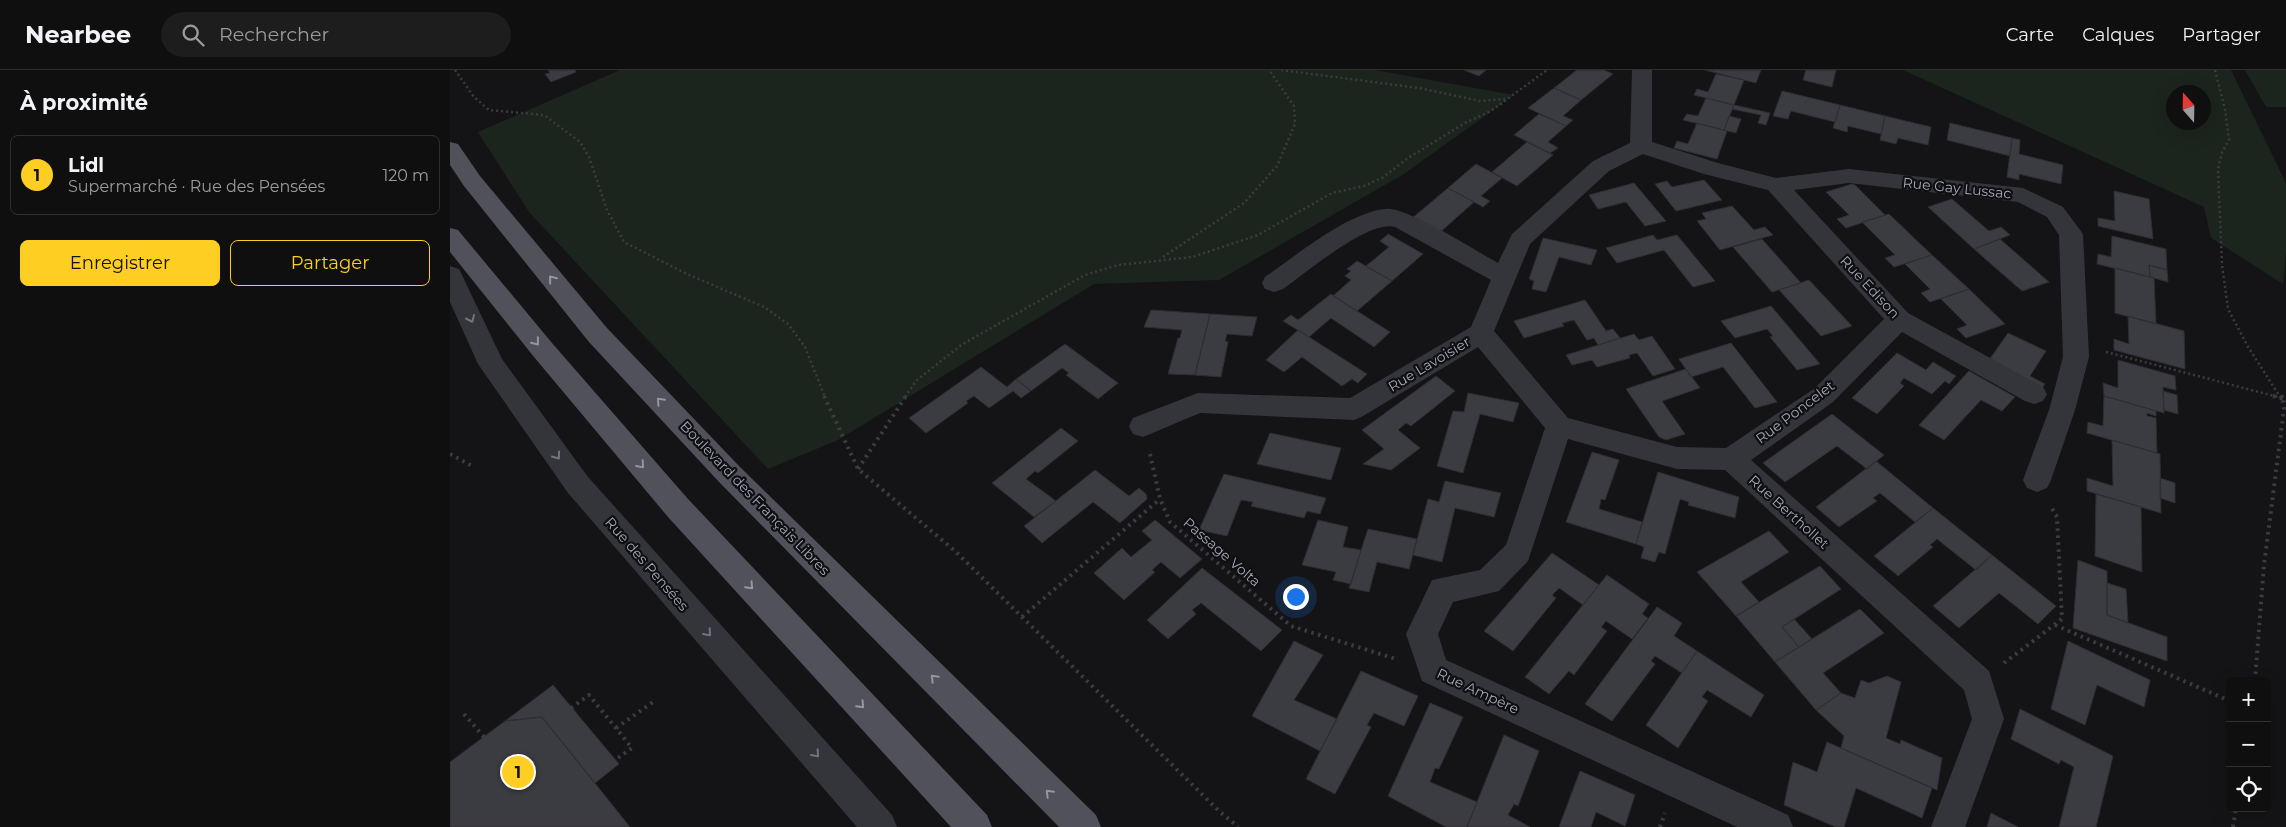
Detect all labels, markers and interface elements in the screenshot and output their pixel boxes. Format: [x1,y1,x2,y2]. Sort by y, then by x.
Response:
search box [161,12,511,57]
text: Nearbee [25,20,131,49]
icon: search [179,21,207,49]
text: Rechercher [219,23,329,46]
text: Carte [2006,24,2054,46]
text: Calques [2082,24,2154,46]
text: Partager [2182,24,2261,46]
north arrow [2166,85,2211,130]
text: À proximité [20,90,148,115]
text: Lidl [68,154,104,177]
text: 1 [34,166,40,185]
text: 120 m [382,166,429,185]
street label: Rue Gay Lussac [1902,173,2012,203]
text: Supermarché · Rue des Pensées [68,177,325,196]
button: Enregistrer [20,240,220,286]
button: Partager [230,240,430,286]
street label: Rue Edison [1836,252,1904,322]
one-way arrow [550,276,558,285]
one-way arrow [465,314,476,323]
street label: Rue Lavoisier [1385,332,1474,396]
one-way arrow [530,336,539,345]
street label: Rue Poncelet [1752,376,1838,447]
one-way arrow [657,397,666,406]
street label: Boulevard des Français Libres [676,417,834,579]
one-way arrow [551,450,560,460]
one-way arrow [636,460,645,469]
street label: Rue Berthollet [1745,471,1833,553]
street label: Rue des Pensées [601,513,693,615]
street label: Passage Volta [1180,513,1264,591]
one-way arrow [744,580,753,589]
your location [1283,584,1309,610]
one-way arrow [702,627,711,636]
street label: Rue Ampère [1434,664,1522,718]
one-way arrow [931,675,940,684]
map controls [2226,677,2271,812]
button: + [2226,677,2271,722]
one-way arrow [855,699,864,708]
button: − [2226,722,2271,767]
one-way arrow [810,749,819,758]
pin: 1 [502,753,534,791]
button: locate [2226,767,2271,812]
one-way arrow [1046,789,1055,798]

